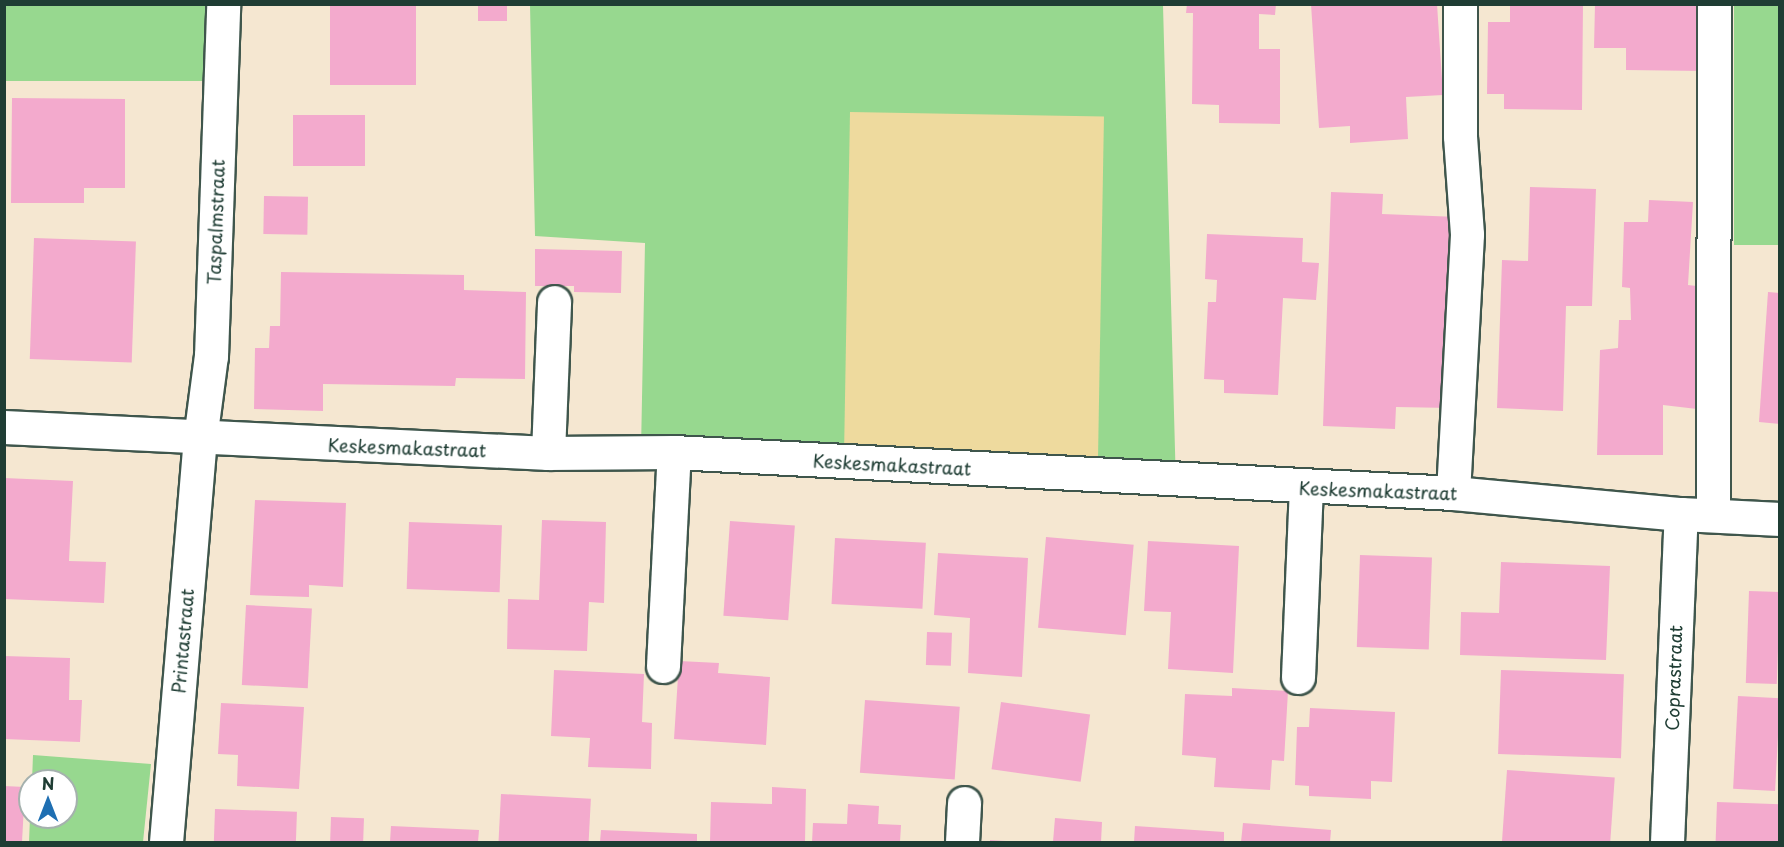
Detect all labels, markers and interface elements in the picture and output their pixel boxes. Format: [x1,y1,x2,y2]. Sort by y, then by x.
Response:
street label: Taspalmstraat [203,159,229,285]
street label: Keskesmakastraat [327,434,487,462]
street label: Keskesmakastraat [812,450,972,480]
street label: Keskesmakastraat [1298,477,1458,505]
street label: Printastraat [168,588,198,694]
street label: Coprastraat [1661,625,1687,731]
north arrow [18,769,78,829]
text: N [42,771,54,795]

